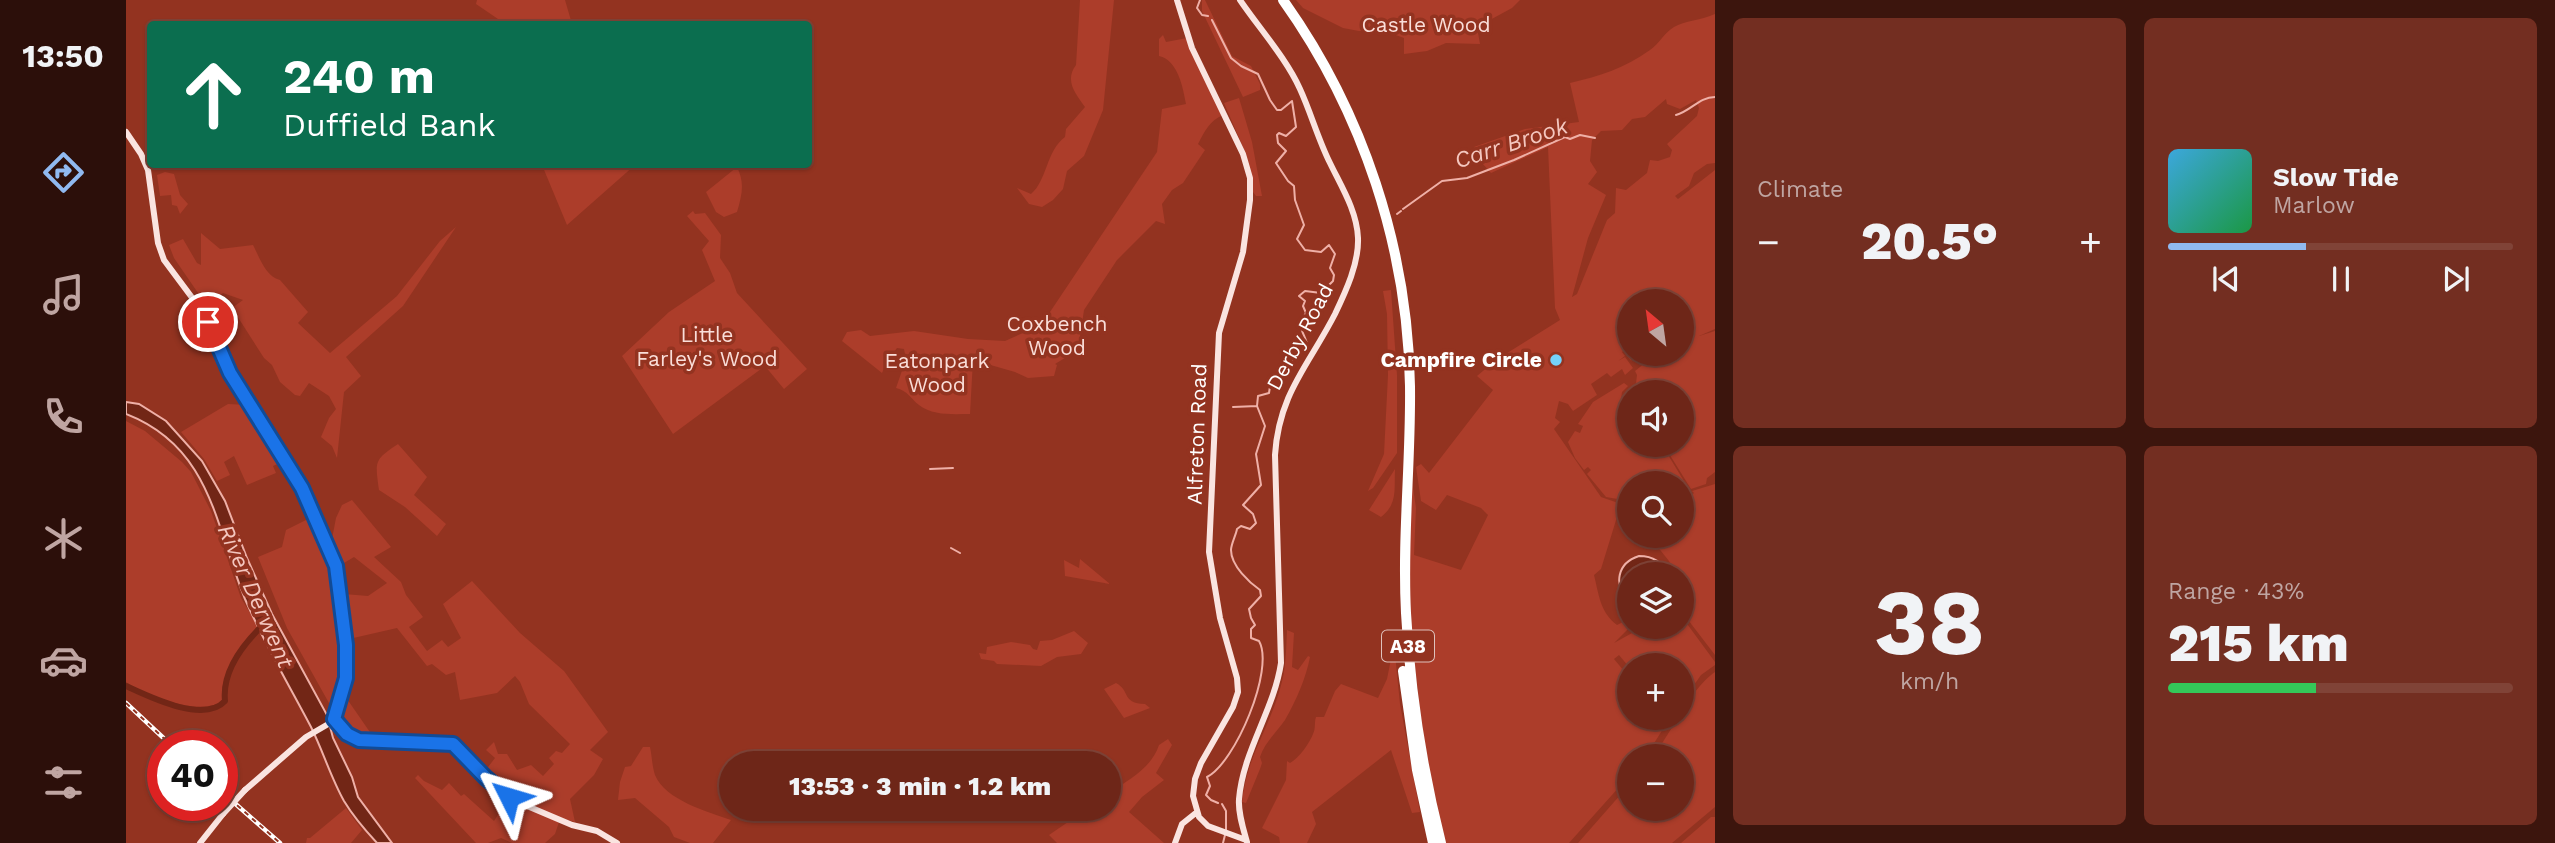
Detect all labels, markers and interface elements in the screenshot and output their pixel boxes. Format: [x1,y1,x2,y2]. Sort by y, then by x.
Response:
park label: Castle Wood [1361,12,1491,37]
text: 13:50 [22,37,104,75]
text: 240 m [283,47,435,105]
icon: ahead [168,49,259,140]
text: Duffield Bank [283,106,496,144]
water label: Carr Brook [1451,112,1573,175]
icon: directions [39,148,88,197]
text: Slow Tide [2273,162,2399,192]
text: Climate [1757,176,1843,203]
text: Marlow [2273,192,2355,219]
text: 20.5° [1861,211,1998,272]
text: − [1757,220,1780,264]
text: + [2079,220,2102,264]
icon: previous [2207,260,2245,298]
icon: pause [2322,260,2360,298]
icon: next [2437,260,2475,298]
icon: music [39,270,88,319]
street label: Derby Road [1261,279,1338,394]
north arrow [1617,289,1694,366]
map controls [1617,289,1694,821]
pin [178,292,238,352]
icon: arrive [189,303,227,341]
park label: Coxbench Wood [1007,311,1107,360]
park label: Little Farley's Wood [636,322,778,371]
place label: Campfire Circle [1381,347,1542,372]
park label: Eatonpark Wood [885,348,989,397]
marker: Campfire Circle [1548,352,1564,368]
street label: Alfreton Road [1182,363,1211,505]
button: sound [1617,380,1694,457]
icon: phone [39,392,88,441]
button: search [1617,471,1694,548]
icon: climate [39,514,88,563]
water label: River Derwent [212,520,300,673]
button: layers [1617,562,1694,639]
text: 38 [1874,569,1985,676]
text: Range · 43% [2168,578,2304,605]
text: 215 km [2168,613,2349,674]
road number: A38 [1382,631,1434,662]
icon: car [39,636,88,685]
button: + [1617,653,1694,730]
text: km/h [1900,668,1959,695]
speed limit sign: 40 [147,730,238,821]
button: − [1617,744,1694,821]
icon: filters [39,758,88,807]
position arrow [472,760,546,834]
text: 13:53 · 3 min · 1.2 km [789,771,1051,801]

